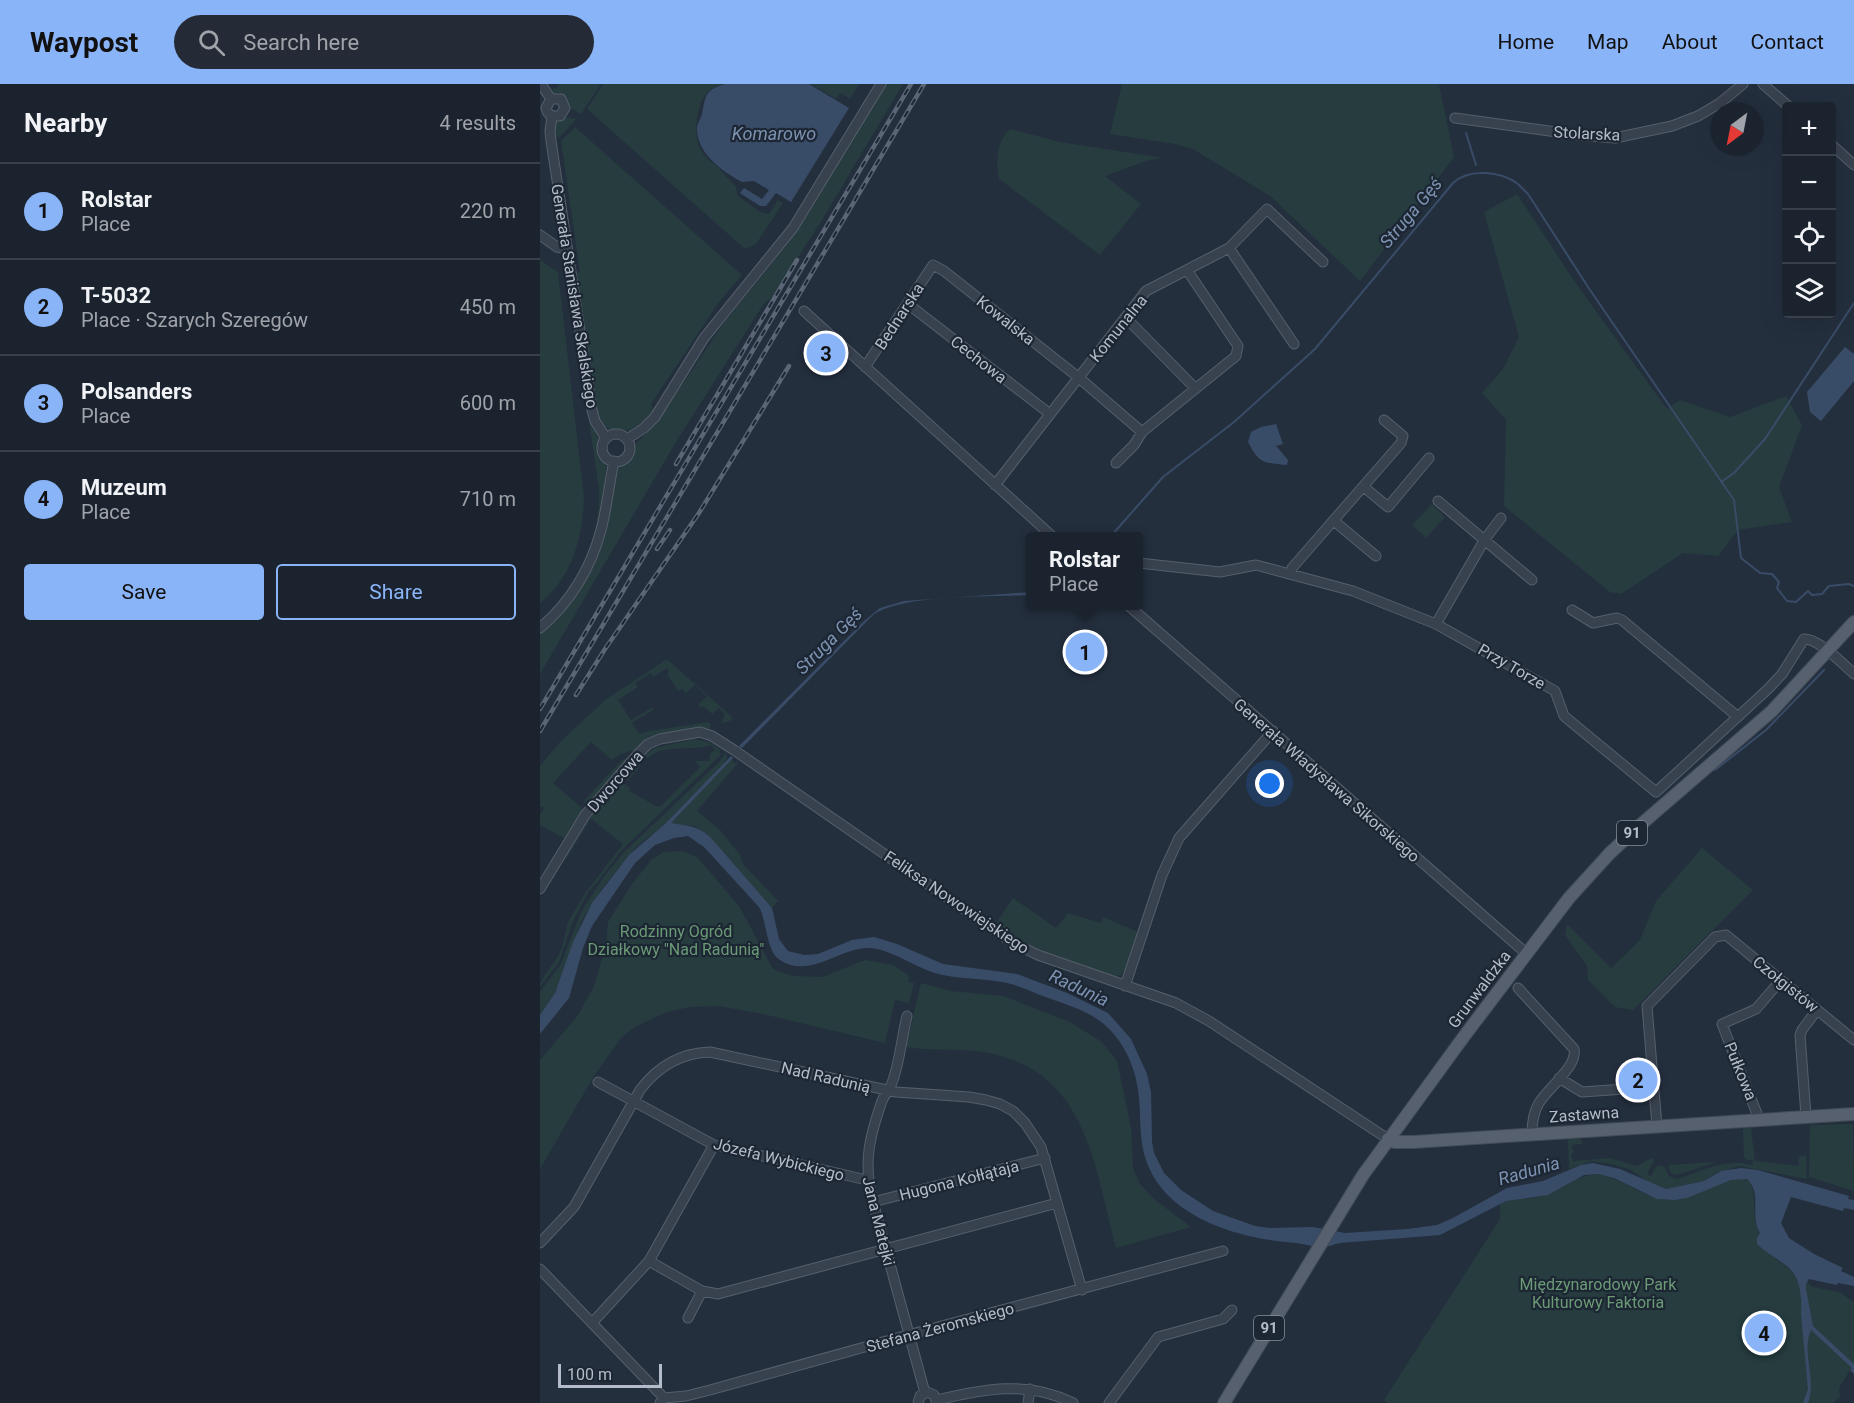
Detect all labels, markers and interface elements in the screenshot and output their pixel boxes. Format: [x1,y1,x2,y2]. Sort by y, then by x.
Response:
search box [174,15,594,69]
text: Waypost [30,26,138,59]
icon: search [195,26,228,59]
text: Search here [243,30,359,55]
text: Home [1498,30,1554,54]
text: Map [1587,30,1629,54]
text: About [1662,30,1718,54]
text: Contact [1751,30,1824,54]
north arrow [1710,102,1764,156]
map controls [1782,102,1836,318]
button: + [1782,102,1836,156]
text: Nearby [24,108,107,138]
text: 4 results [440,111,516,135]
street label: Stolarska [1553,122,1621,145]
water label: Komarowo [732,123,816,144]
button: − [1782,156,1836,210]
water label: Struga Gęś [1375,173,1446,252]
street label: Generała Stanisława Skalskiego [547,183,602,410]
text: Rolstar [81,187,152,212]
text: 1 [38,199,49,223]
text: 220 m [460,199,516,223]
button: locate [1782,210,1836,264]
text: Place [81,212,130,236]
button: layers [1782,264,1836,318]
street label: Bednarska [871,279,928,353]
text: T-5032 [81,283,151,308]
street label: Komunalna [1086,291,1151,366]
street label: Kowalska [973,292,1039,349]
text: 2 [38,295,49,319]
text: 450 m [460,295,516,319]
text: Place · Szarych Szeregów [81,308,308,332]
pin: 3 [806,330,846,376]
street label: Cechowa [947,332,1011,387]
text: Polsanders [81,379,192,404]
text: 3 [38,391,49,415]
text: 600 m [460,391,516,415]
text: Place [81,404,130,428]
text: Muzeum [81,475,167,500]
text: 4 [38,487,49,511]
text: 710 m [460,487,516,511]
text: Place [81,500,130,524]
popup [1026,532,1143,610]
text: Rolstar [1049,547,1120,572]
button: Save [24,564,264,620]
button: Share [276,564,516,620]
text: Place [1049,572,1098,596]
water label: Struga Gęś [791,603,866,678]
pin: 1 [1066,630,1104,674]
street label: Przy Torze [1475,640,1549,693]
street label: Generała Władysława Sikorskiego [1230,694,1424,866]
street label: Dworcowa [584,747,647,816]
your location [1255,769,1284,798]
road number: 91 [1617,821,1647,845]
street label: Feliksa Nowowiejskiego [881,847,1033,958]
park label: Rodzinny Ogród Działkowy "Nad Radunią" [588,922,764,959]
street label: Grunwaldzka [1444,947,1515,1032]
street label: Czołgistów [1749,952,1822,1017]
water label: Radunia [1046,965,1112,1010]
street label: Pułkowa [1720,1039,1761,1103]
street label: Nad Radunią [779,1058,872,1097]
pin: 2 [1618,1058,1658,1102]
street label: Zastawna [1548,1103,1620,1126]
street label: Józefa Wybickiego [712,1134,846,1185]
water label: Radunia [1496,1152,1562,1189]
street label: Hugona Kołłątaja [897,1156,1021,1205]
street label: Jana Matejki [858,1175,899,1268]
park label: Międzynarodowy Park Kulturowy Faktoria [1520,1275,1677,1312]
street label: Stefana Żeromskiego [864,1299,1016,1356]
pin: 4 [1744,1310,1784,1356]
road number: 91 [1254,1316,1284,1340]
scale bar [558,1361,662,1388]
text: 100 m [567,1365,612,1384]

